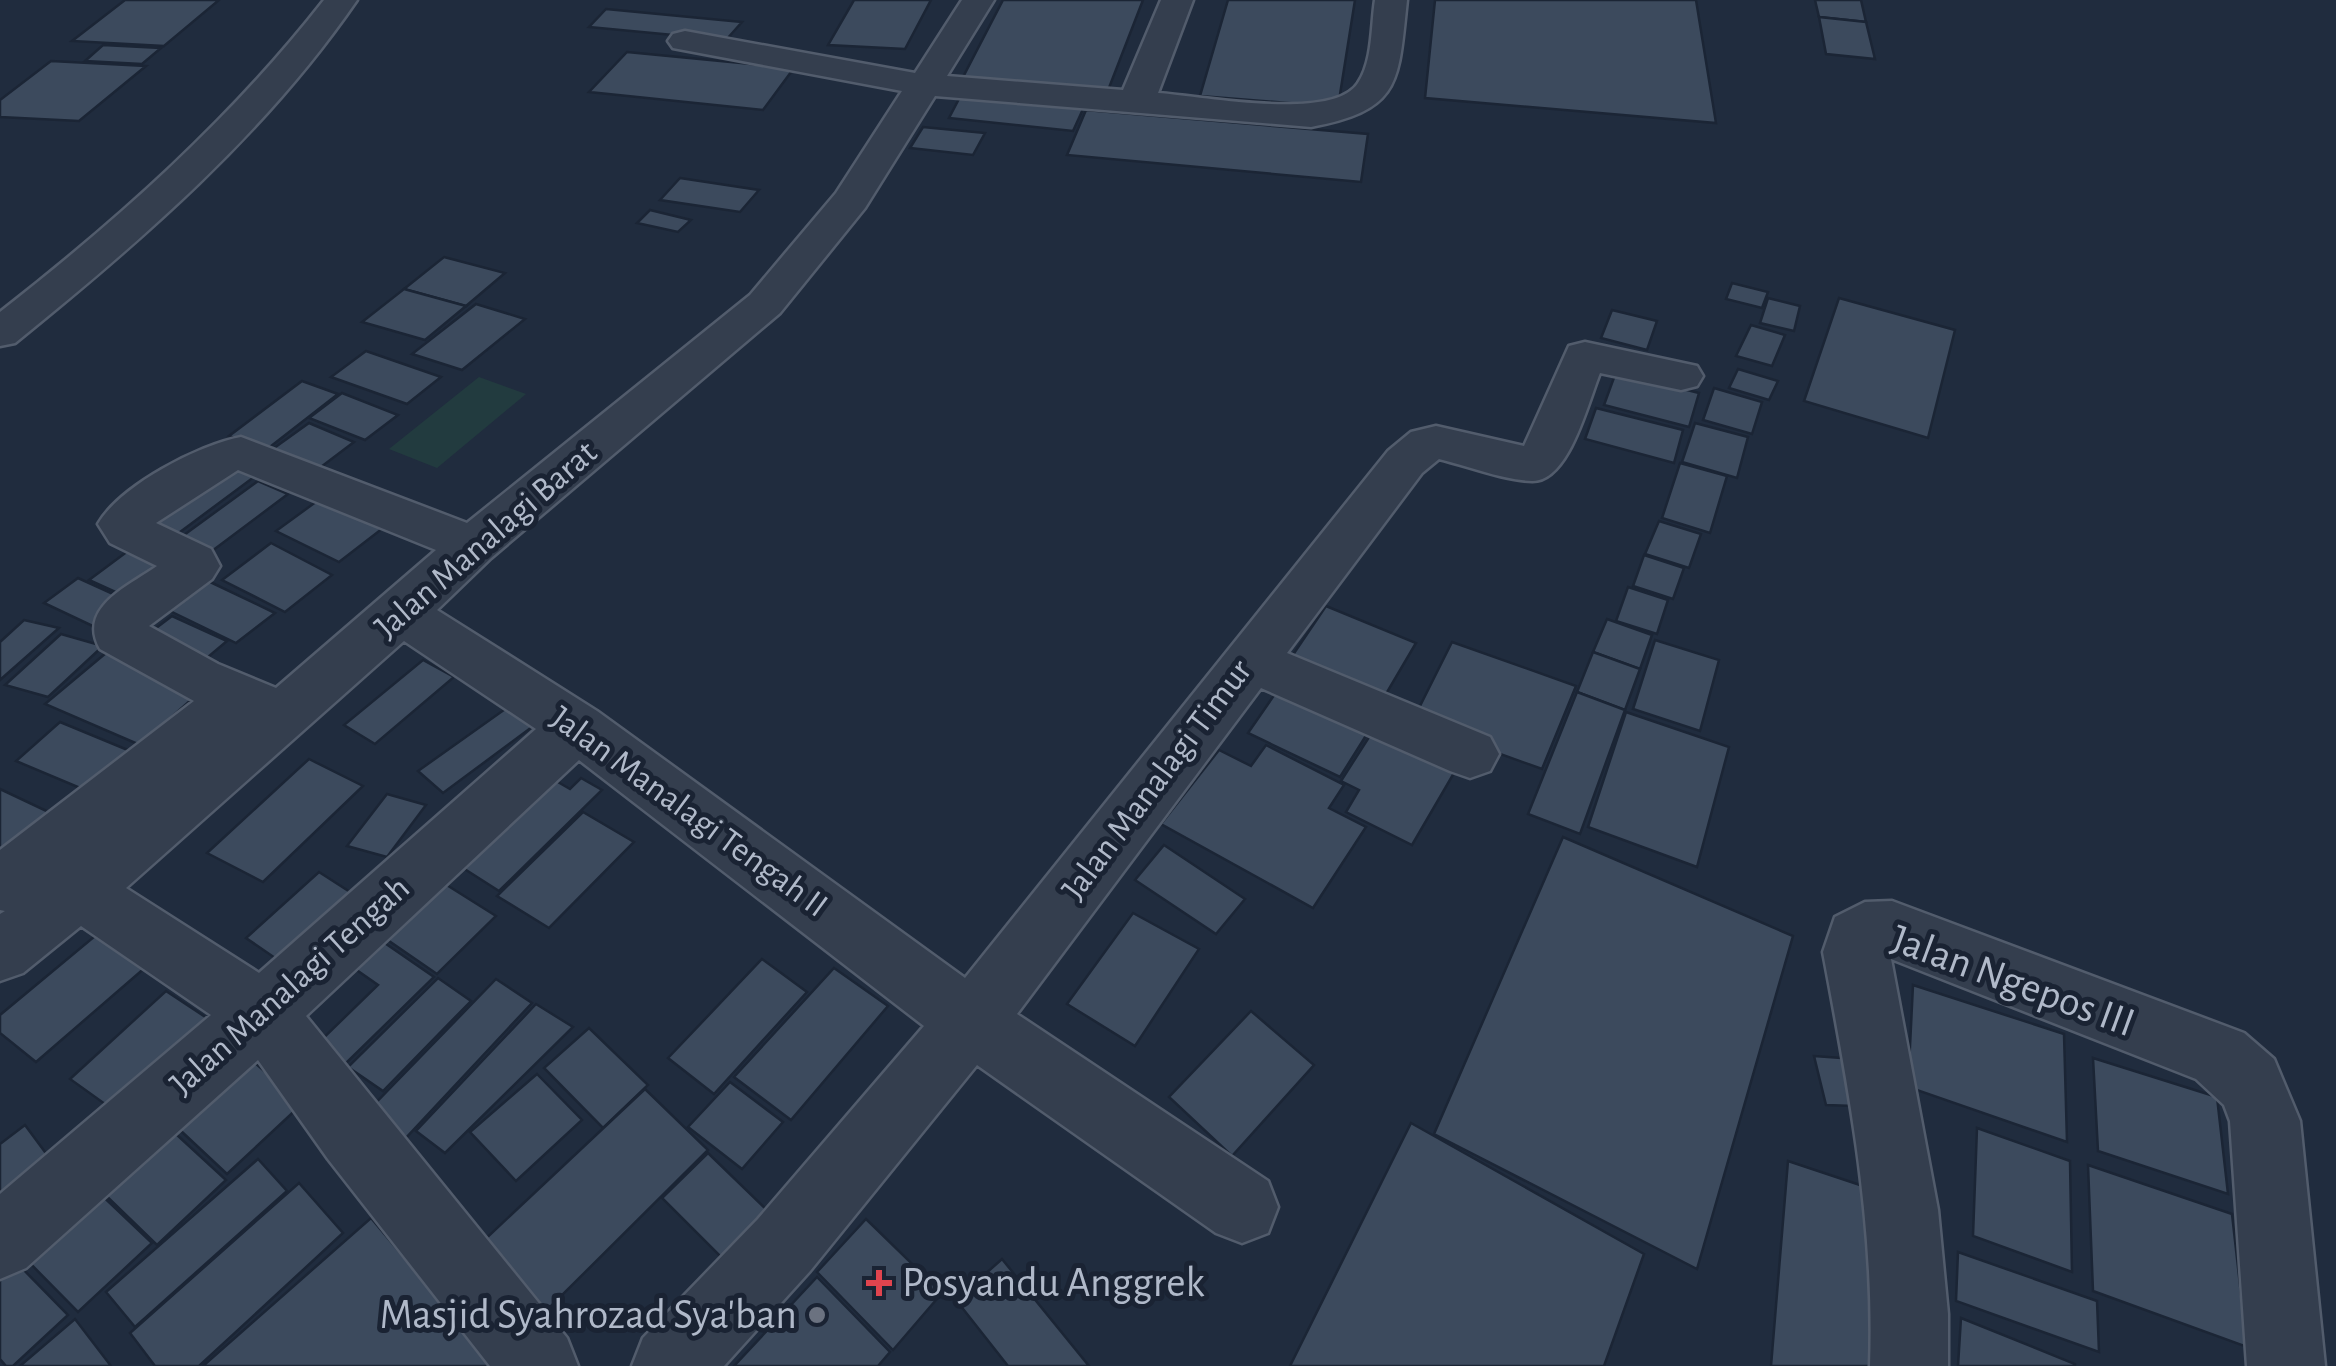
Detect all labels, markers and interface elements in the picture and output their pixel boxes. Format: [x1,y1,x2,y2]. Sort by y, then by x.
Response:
street label: Jalan Manalagi Barat [368,435,604,645]
street label: Jalan Manalagi Timur [1056,653,1259,907]
street label: Jalan Manalagi Tengah II [544,700,834,924]
street label: Jalan Manalagi Tengah [164,870,416,1102]
street label: Jalan Ngepos III [1886,918,2140,1044]
place label: Posyandu Anggrek [902,1262,1205,1304]
marker: Posyandu Anggrek [866,1270,892,1296]
place label: Masjid Syahrozad Sya'ban [380,1294,797,1336]
marker: Masjid Syahrozad Sya'ban [806,1304,828,1326]

